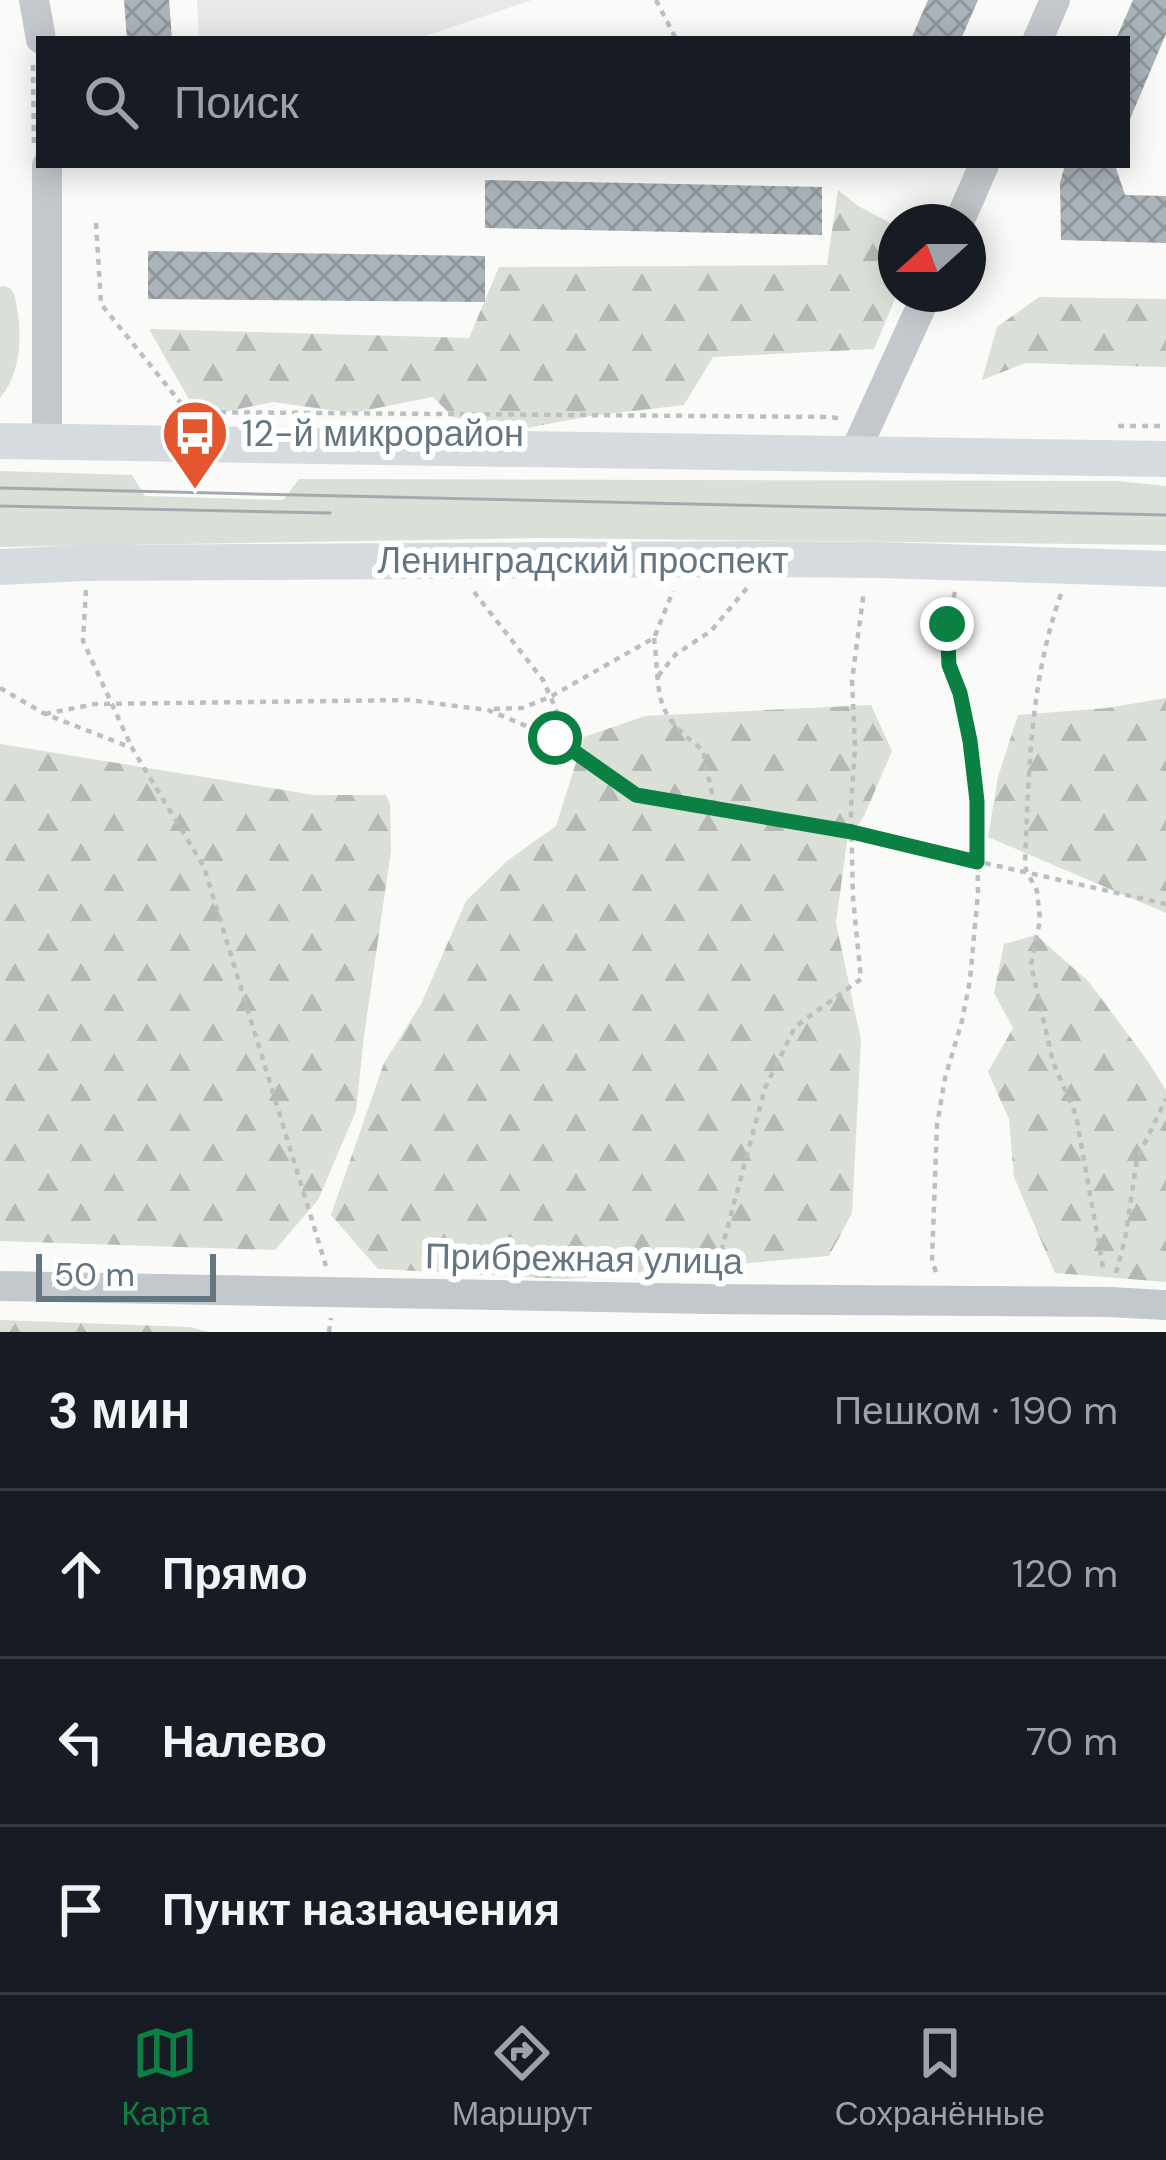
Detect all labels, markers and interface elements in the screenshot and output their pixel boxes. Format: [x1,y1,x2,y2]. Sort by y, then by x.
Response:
search box [36,36,1130,168]
icon: search [78,69,144,135]
text: Поиск [174,73,299,132]
north arrow [878,204,986,312]
bus stop icon: 12-й микрорайон [160,398,230,492]
place label: 12-й микрорайон [242,410,524,457]
street label: Ленинградский проспект [378,537,788,584]
route end [920,597,974,651]
route start [528,711,582,765]
street label: Прибрежная улица [424,1232,744,1285]
scale bar [36,1248,216,1301]
text: 50 m [54,1253,135,1296]
text: 3 мин [48,1377,191,1444]
text: Пешком · 190 m [834,1385,1118,1436]
icon: ahead [48,1541,114,1607]
text: Прямо [162,1544,308,1603]
text: 120 m [1012,1548,1118,1599]
icon: left [48,1709,114,1775]
text: Налево [162,1712,327,1771]
text: 70 m [1026,1716,1118,1767]
icon: arrive [48,1877,114,1943]
text: Пункт назначения [162,1880,560,1939]
tab: Карта [121,2020,209,2135]
tab: Маршрут [452,2020,592,2135]
tab: Сохранённые [835,2020,1045,2135]

